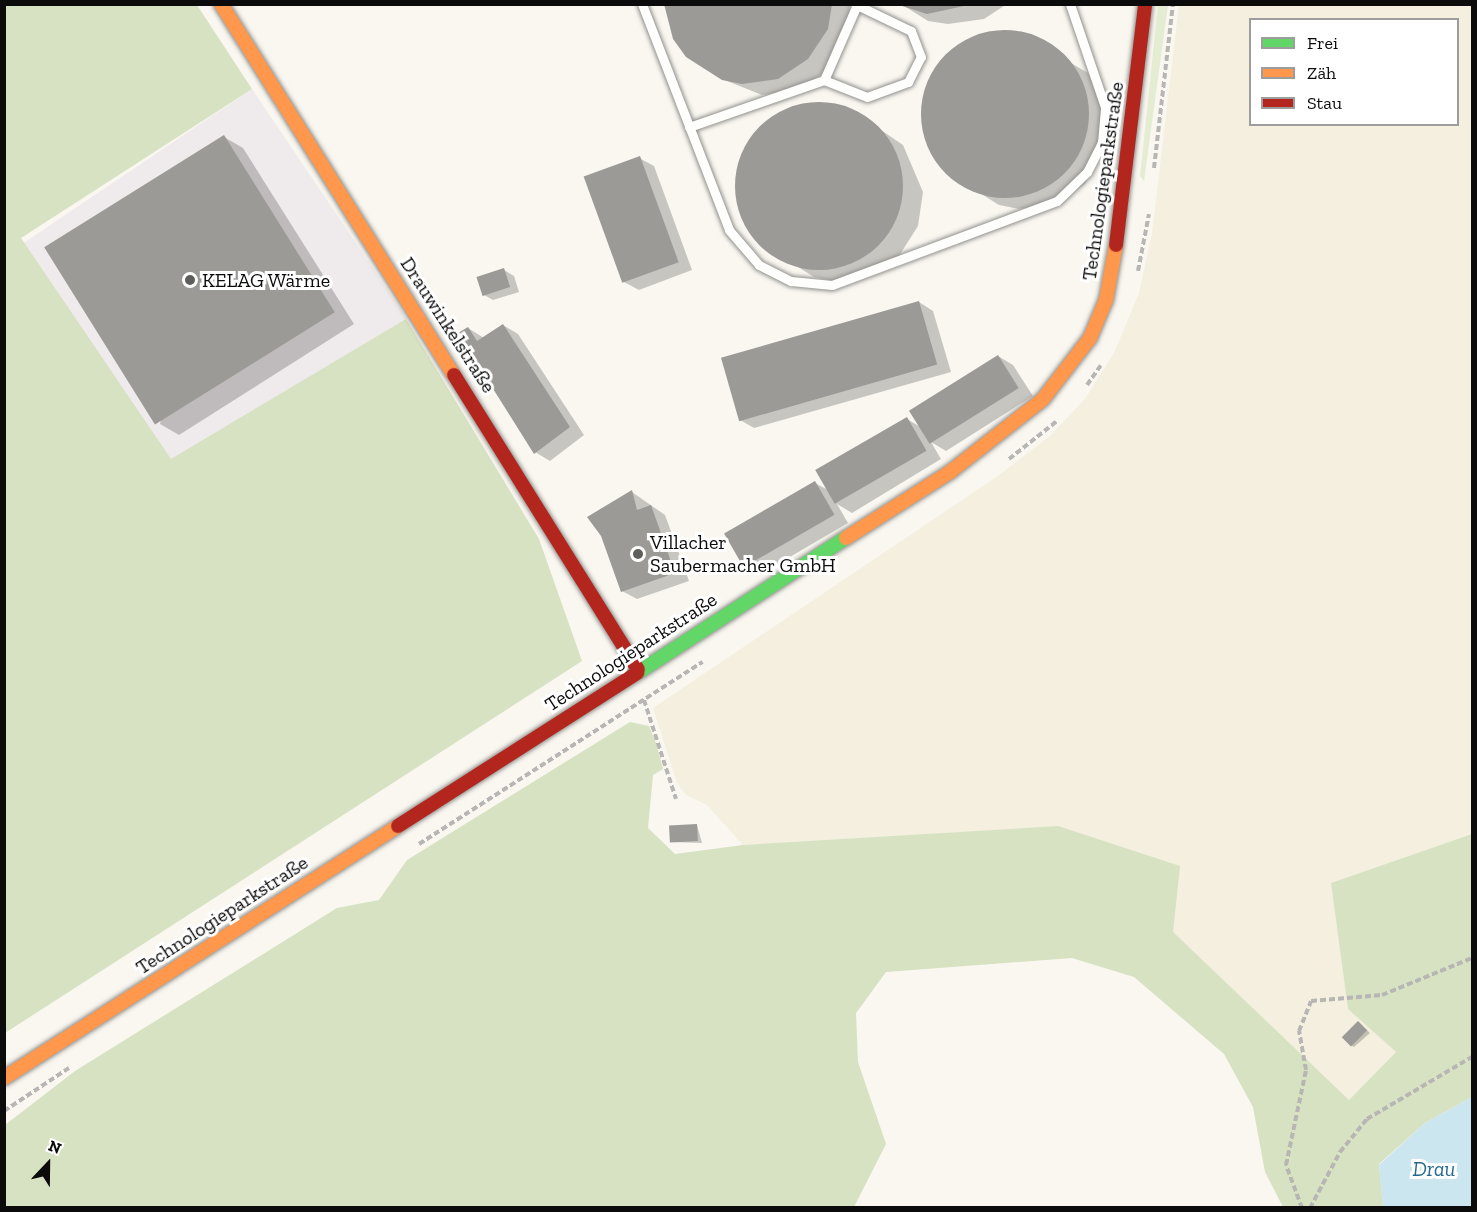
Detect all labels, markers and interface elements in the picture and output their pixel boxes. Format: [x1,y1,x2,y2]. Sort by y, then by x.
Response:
legend [1249,18,1459,126]
text: Frei [1307,32,1338,54]
text: Zäh [1307,62,1336,84]
street label: Technologieparkstraße [1077,80,1129,282]
text: Stau [1307,92,1342,114]
street label: Drauwinkelstraße [395,253,501,397]
place label: KELAG Wärme [202,268,331,292]
marker: KELAG Wärme [183,273,197,287]
place label: Villacher Saubermacher GmbH [650,530,836,577]
marker: Villacher Saubermacher GmbH [631,547,645,561]
street label: Technologieparkstraße [540,587,722,717]
street label: Technologieparkstraße [131,850,313,980]
north arrow [18,1134,78,1194]
text: N [46,1136,64,1158]
water label: Drau [1412,1156,1456,1182]

